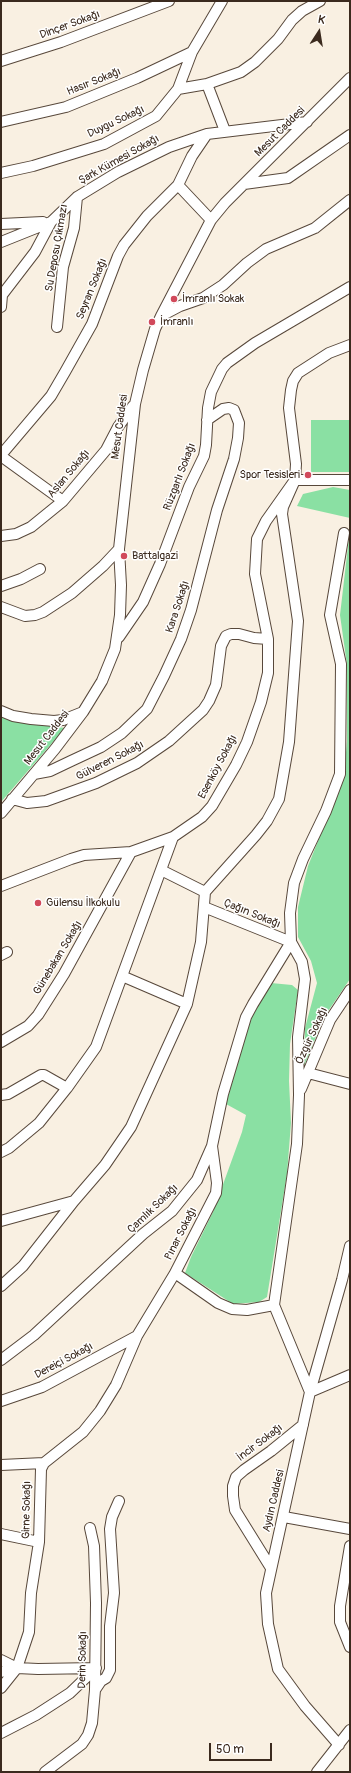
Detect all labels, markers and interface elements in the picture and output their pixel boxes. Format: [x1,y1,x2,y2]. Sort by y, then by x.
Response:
street label: Dinçer Sokağı [38,8,102,42]
north arrow [299,12,339,52]
text: K [317,13,326,27]
street label: Hasır Sokağı [65,65,123,99]
street label: Duygu Sokağı [86,103,146,141]
street label: Mesut Caddesi [252,104,308,160]
street label: Şark Kümesi Sokağı [76,132,162,188]
street label: Su Deposu Çıkmazı [43,203,71,293]
street label: Seyran Sokağı [74,257,110,321]
place label: İmranlı Sokak [182,292,244,306]
marker: İmranlı Sokak [169,294,179,304]
place label: İmranlı [160,315,193,329]
marker: İmranlı [147,317,157,327]
street label: Mesut Caddesi [109,394,131,460]
street label: Rüzgarlı Sokağı [161,441,199,513]
street label: Aslan Sokağı [45,447,93,501]
place label: Spor Tesisleri [240,468,300,482]
marker: Spor Tesisleri [303,470,313,480]
place label: Battalgazi [132,549,178,563]
marker: Battalgazi [119,551,129,561]
street label: Kara Sokağı [163,579,193,635]
street label: Mesut Caddesi [22,708,72,768]
street label: Esenköy Sokağı [196,733,240,801]
street label: Gülveren Sokağı [74,738,146,784]
place label: Gülensu İlkokulu [46,896,120,910]
street label: Çağın Sokağı [222,897,282,931]
marker: Gülensu İlkokulu [33,898,43,908]
street label: Günebakan Sokağı [31,919,85,997]
street label: Özgür Sokağı [293,1005,331,1067]
street label: Çamlık Sokağı [125,1182,181,1236]
street label: Pınar Sokağı [162,1205,200,1263]
street label: Dereiçi Sokağı [33,1340,95,1382]
street label: İncir Sokağı [235,1422,285,1464]
street label: Aydın Caddesi [260,1469,288,1533]
street label: Girne Sokağı [20,1481,34,1539]
street label: Derin Sokağı [76,1631,90,1689]
scale bar [211,1735,274,1761]
text: 50 m [216,1742,244,1757]

